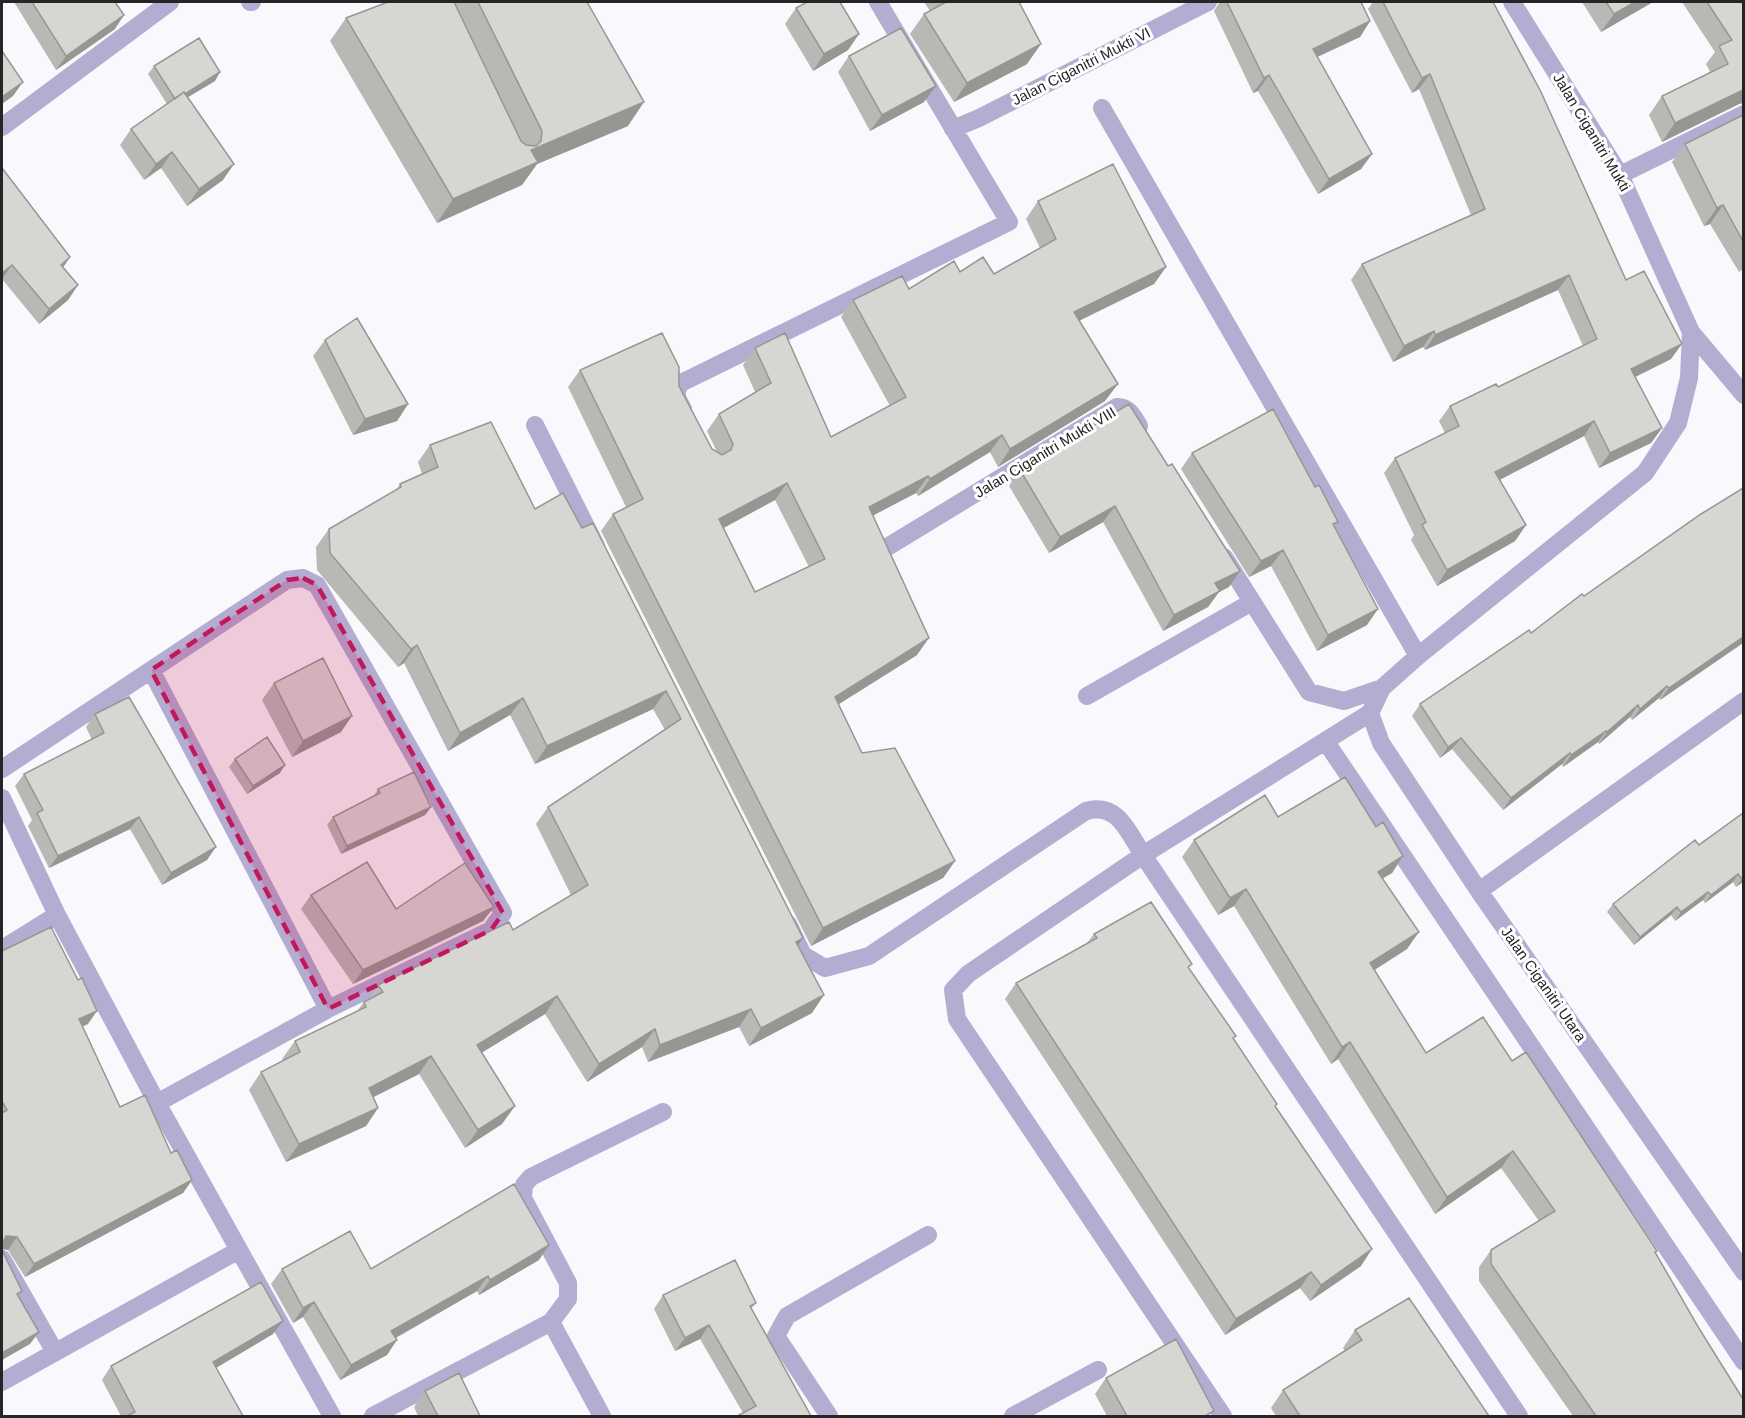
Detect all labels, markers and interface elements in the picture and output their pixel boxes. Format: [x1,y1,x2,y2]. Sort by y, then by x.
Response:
street label: Jalan Ciganitri Mukti VI [1009,24,1153,108]
street label: Jalan Ciganitri Mukti [1550,70,1634,194]
street label: Jalan Ciganitri Mukti VIII [971,403,1119,501]
street label: Jalan Ciganitri Utara [1498,923,1590,1045]

